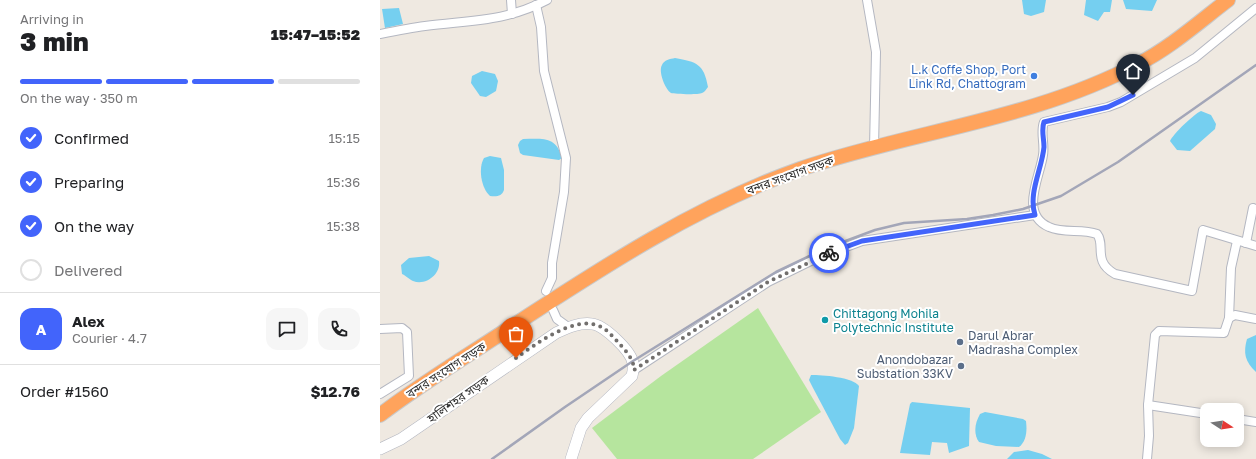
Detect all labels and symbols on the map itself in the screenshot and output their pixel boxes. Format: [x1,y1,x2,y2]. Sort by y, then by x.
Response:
pin [1116,54,1150,95]
place label: L.k Coffe Shop, Port Link Rd, Chattogram [909,62,1026,91]
marker: L.k Coffe Shop, Port Link Rd, Chattogram [1029,71,1039,81]
street label: বন্দর সংযোগ সড়ক [743,152,836,198]
courier [809,233,849,273]
place label: Chittagong Mohila Polytechnic Institute [833,306,954,335]
marker: Chittagong Mohila Polytechnic Institute [820,315,830,325]
pin [499,317,533,358]
place label: Darul Abrar Madrasha Complex [968,328,1078,357]
marker: Darul Abrar Madrasha Complex [955,337,965,347]
street label: বন্দর সংযোগ সড়ক [403,339,489,402]
place label: Anondobazar Substation 33KV [857,352,953,381]
marker: Anondobazar Substation 33KV [956,361,966,371]
street label: হালিশহর সড়ক [423,372,492,426]
north arrow [1200,403,1244,447]

